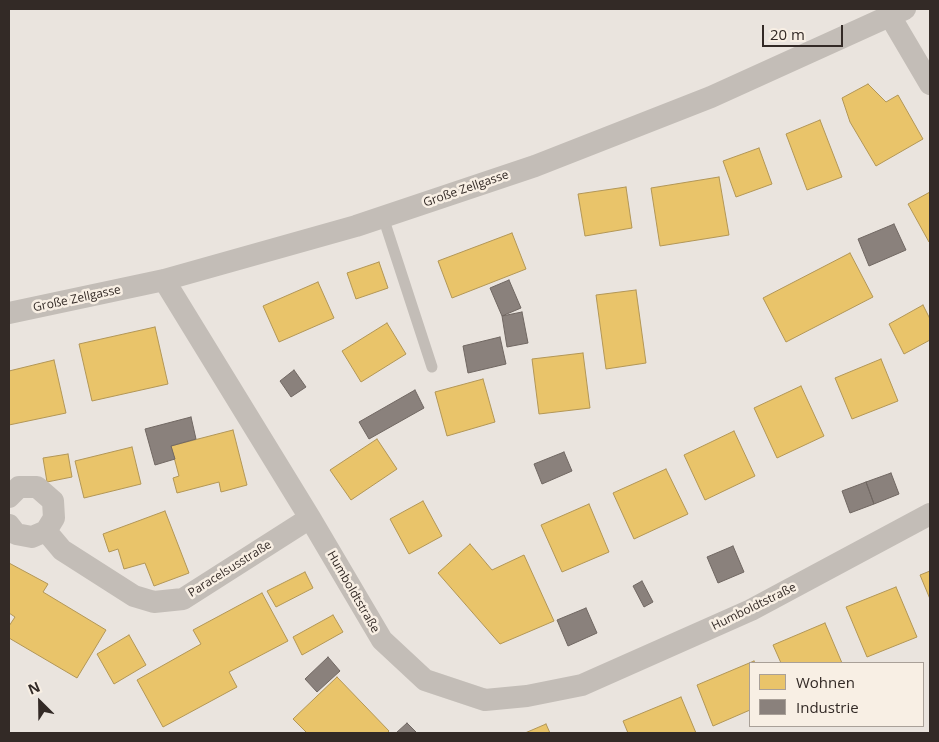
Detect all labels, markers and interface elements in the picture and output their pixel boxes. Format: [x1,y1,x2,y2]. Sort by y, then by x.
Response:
scale bar [764,15,845,47]
text: 20 m [770,24,805,44]
street label: Große Zellgasse [421,168,511,210]
street label: Große Zellgasse [32,283,122,315]
street label: Paracelsusstraße [186,538,274,600]
street label: Humboldtstraße [324,548,382,636]
street label: Humboldtstraße [709,580,799,634]
legend [749,662,924,727]
text: Wohnen [796,672,855,692]
north arrow [15,677,65,727]
text: N [25,677,43,699]
text: Industrie [796,697,859,717]

